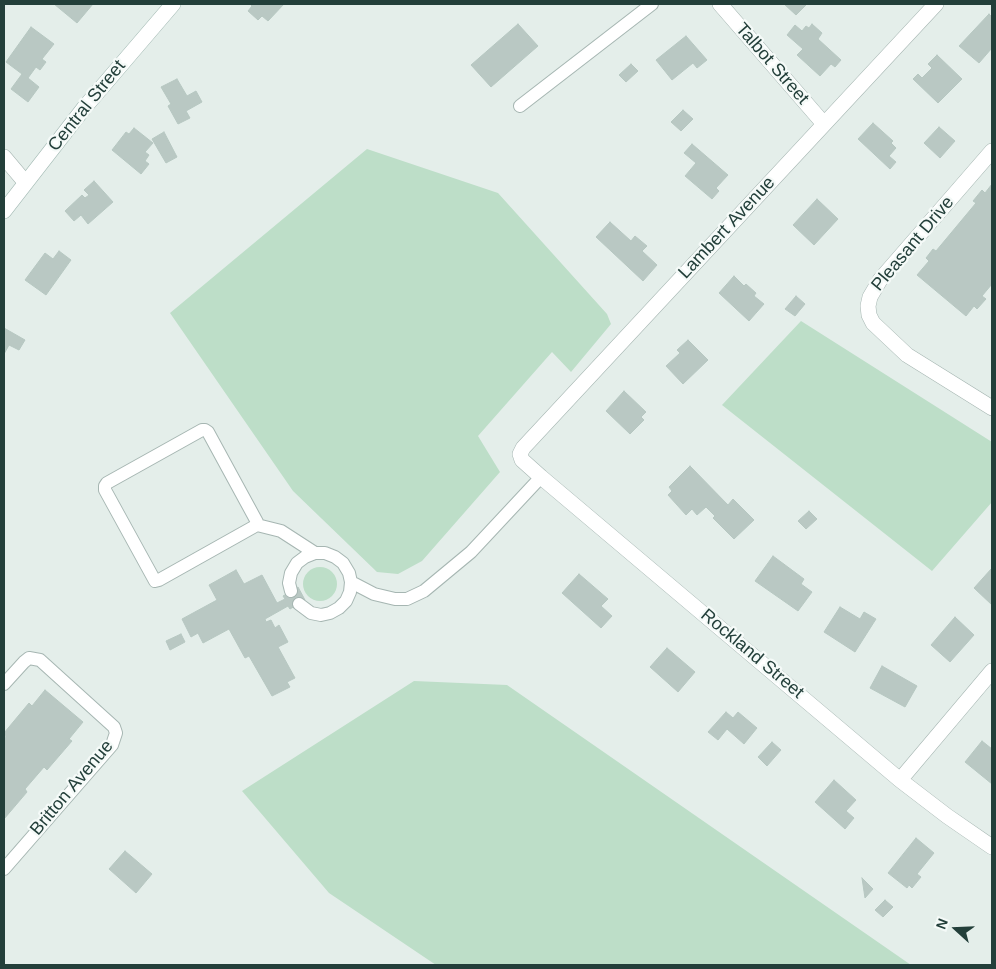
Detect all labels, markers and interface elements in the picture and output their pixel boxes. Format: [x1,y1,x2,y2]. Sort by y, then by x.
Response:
street label: Talbot Street [731,19,813,109]
street label: Central Street [44,56,130,156]
street label: Lambert Avenue [674,172,780,284]
street label: Pleasant Drive [867,192,959,296]
street label: Rockland Street [696,605,808,703]
street label: Britton Avenue [26,736,118,840]
north arrow [931,904,981,954]
text: N [933,916,951,931]

